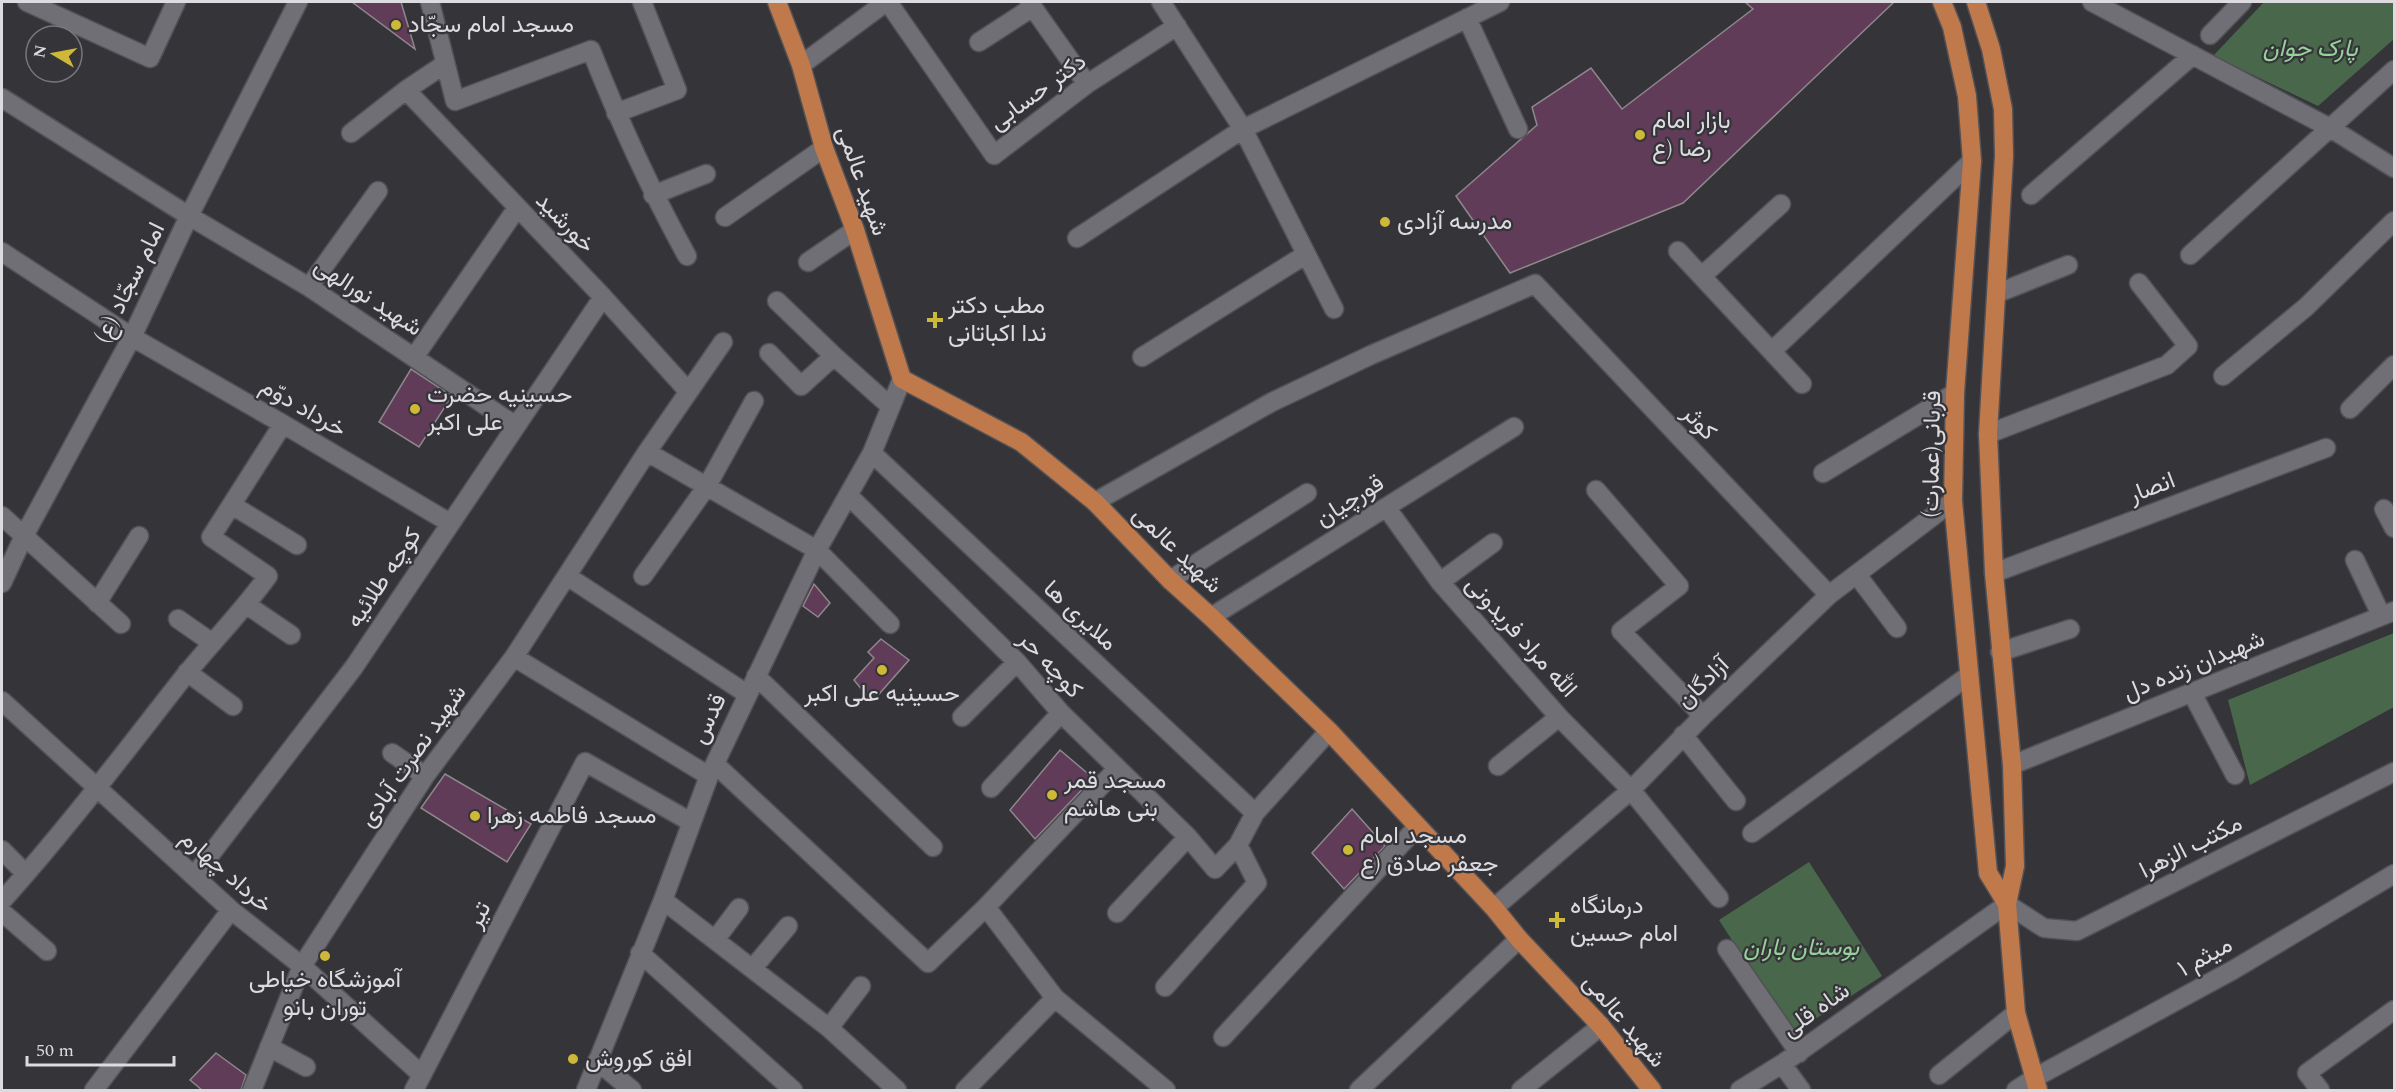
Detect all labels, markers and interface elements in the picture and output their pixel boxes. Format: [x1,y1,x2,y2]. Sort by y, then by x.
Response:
place label: مسجد امام سجّاد [408,7,574,43]
marker: مسجد امام سجّاد [389,18,403,32]
north arrow [24,24,84,84]
park label: پارک جوان [2262,31,2358,67]
text: N [27,43,53,60]
street label: دکتر حسابی [982,44,1094,140]
place label: بازار امام رضا (ع [1652,103,1731,167]
street label: شهید عالمی [826,121,898,241]
marker: بازار امام رضا (ع [1633,128,1647,142]
street label: خورشید [527,184,603,262]
place label: مدرسه آزادی [1397,204,1512,240]
marker: مدرسه آزادی [1378,215,1392,229]
street label: امام سجّاد (ع) [85,216,175,350]
street label: شهید نورالهی [306,248,430,346]
place label: مطب دکتر ندا اکباتانی [947,288,1047,352]
marker: مطب دکتر ندا اکباتانی [926,311,944,329]
street label: خرداد دوّم [253,369,353,447]
place label: حسینیه حضرت علی اکبر [426,377,572,441]
street label: (عمارت)قربانی [1913,390,1951,518]
street label: کوثر [1672,396,1725,449]
marker: حسینیه حضرت علی اکبر [408,402,422,416]
street label: انصار [2122,463,2181,514]
street label: قورچیان [1309,466,1391,536]
street label: شهید عالمی [1124,498,1230,602]
street label: کوچه طلائیه [337,520,431,636]
street label: الله مراد فریدونی [1456,568,1586,706]
street label: ملایری ها [1035,572,1125,660]
street label: شهیدان زنده دل [2118,621,2270,711]
street label: کوچه حر [1008,622,1091,707]
street label: آزادگان [1668,647,1740,718]
marker: حسینیه علی اکبر [875,663,889,677]
place label: حسینیه علی اکبر [803,676,960,712]
street label: شهید نصرت آبادی [350,677,476,835]
street label: قدس [682,688,736,750]
place label: مسجد قمر بنی هاشم [1063,763,1166,827]
marker: مسجد قمر بنی هاشم [1045,788,1059,802]
place label: مسجد فاطمه زهرا [487,798,656,834]
street label: مکتب الزهرا [2133,806,2249,888]
marker: مسجد فاطمه زهرا [468,809,482,823]
place label: مسجد امام جعفر صادق (ع [1360,818,1498,882]
street label: خرداد چهارم [172,821,280,923]
marker: مسجد امام جعفر صادق (ع [1341,843,1355,857]
place label: درمانگاه امام حسین [1570,888,1678,952]
street label: تیر [456,895,501,936]
marker: درمانگاه امام حسین [1548,911,1566,929]
street label: میثم ۱ [2171,927,2239,987]
park label: بوستان باران [1743,930,1860,966]
marker: آموزشگاه خیاطی توران بانو [318,949,332,963]
place label: آموزشگاه خیاطی توران بانو [249,962,404,1026]
street label: شهید عالمی [1574,966,1674,1076]
street label: شاه قلی [1774,973,1858,1047]
scale bar [27,1029,174,1067]
text: 50 m [36,1037,74,1064]
place label: افق کوروش [585,1041,692,1077]
marker: افق کوروش [566,1052,580,1066]

